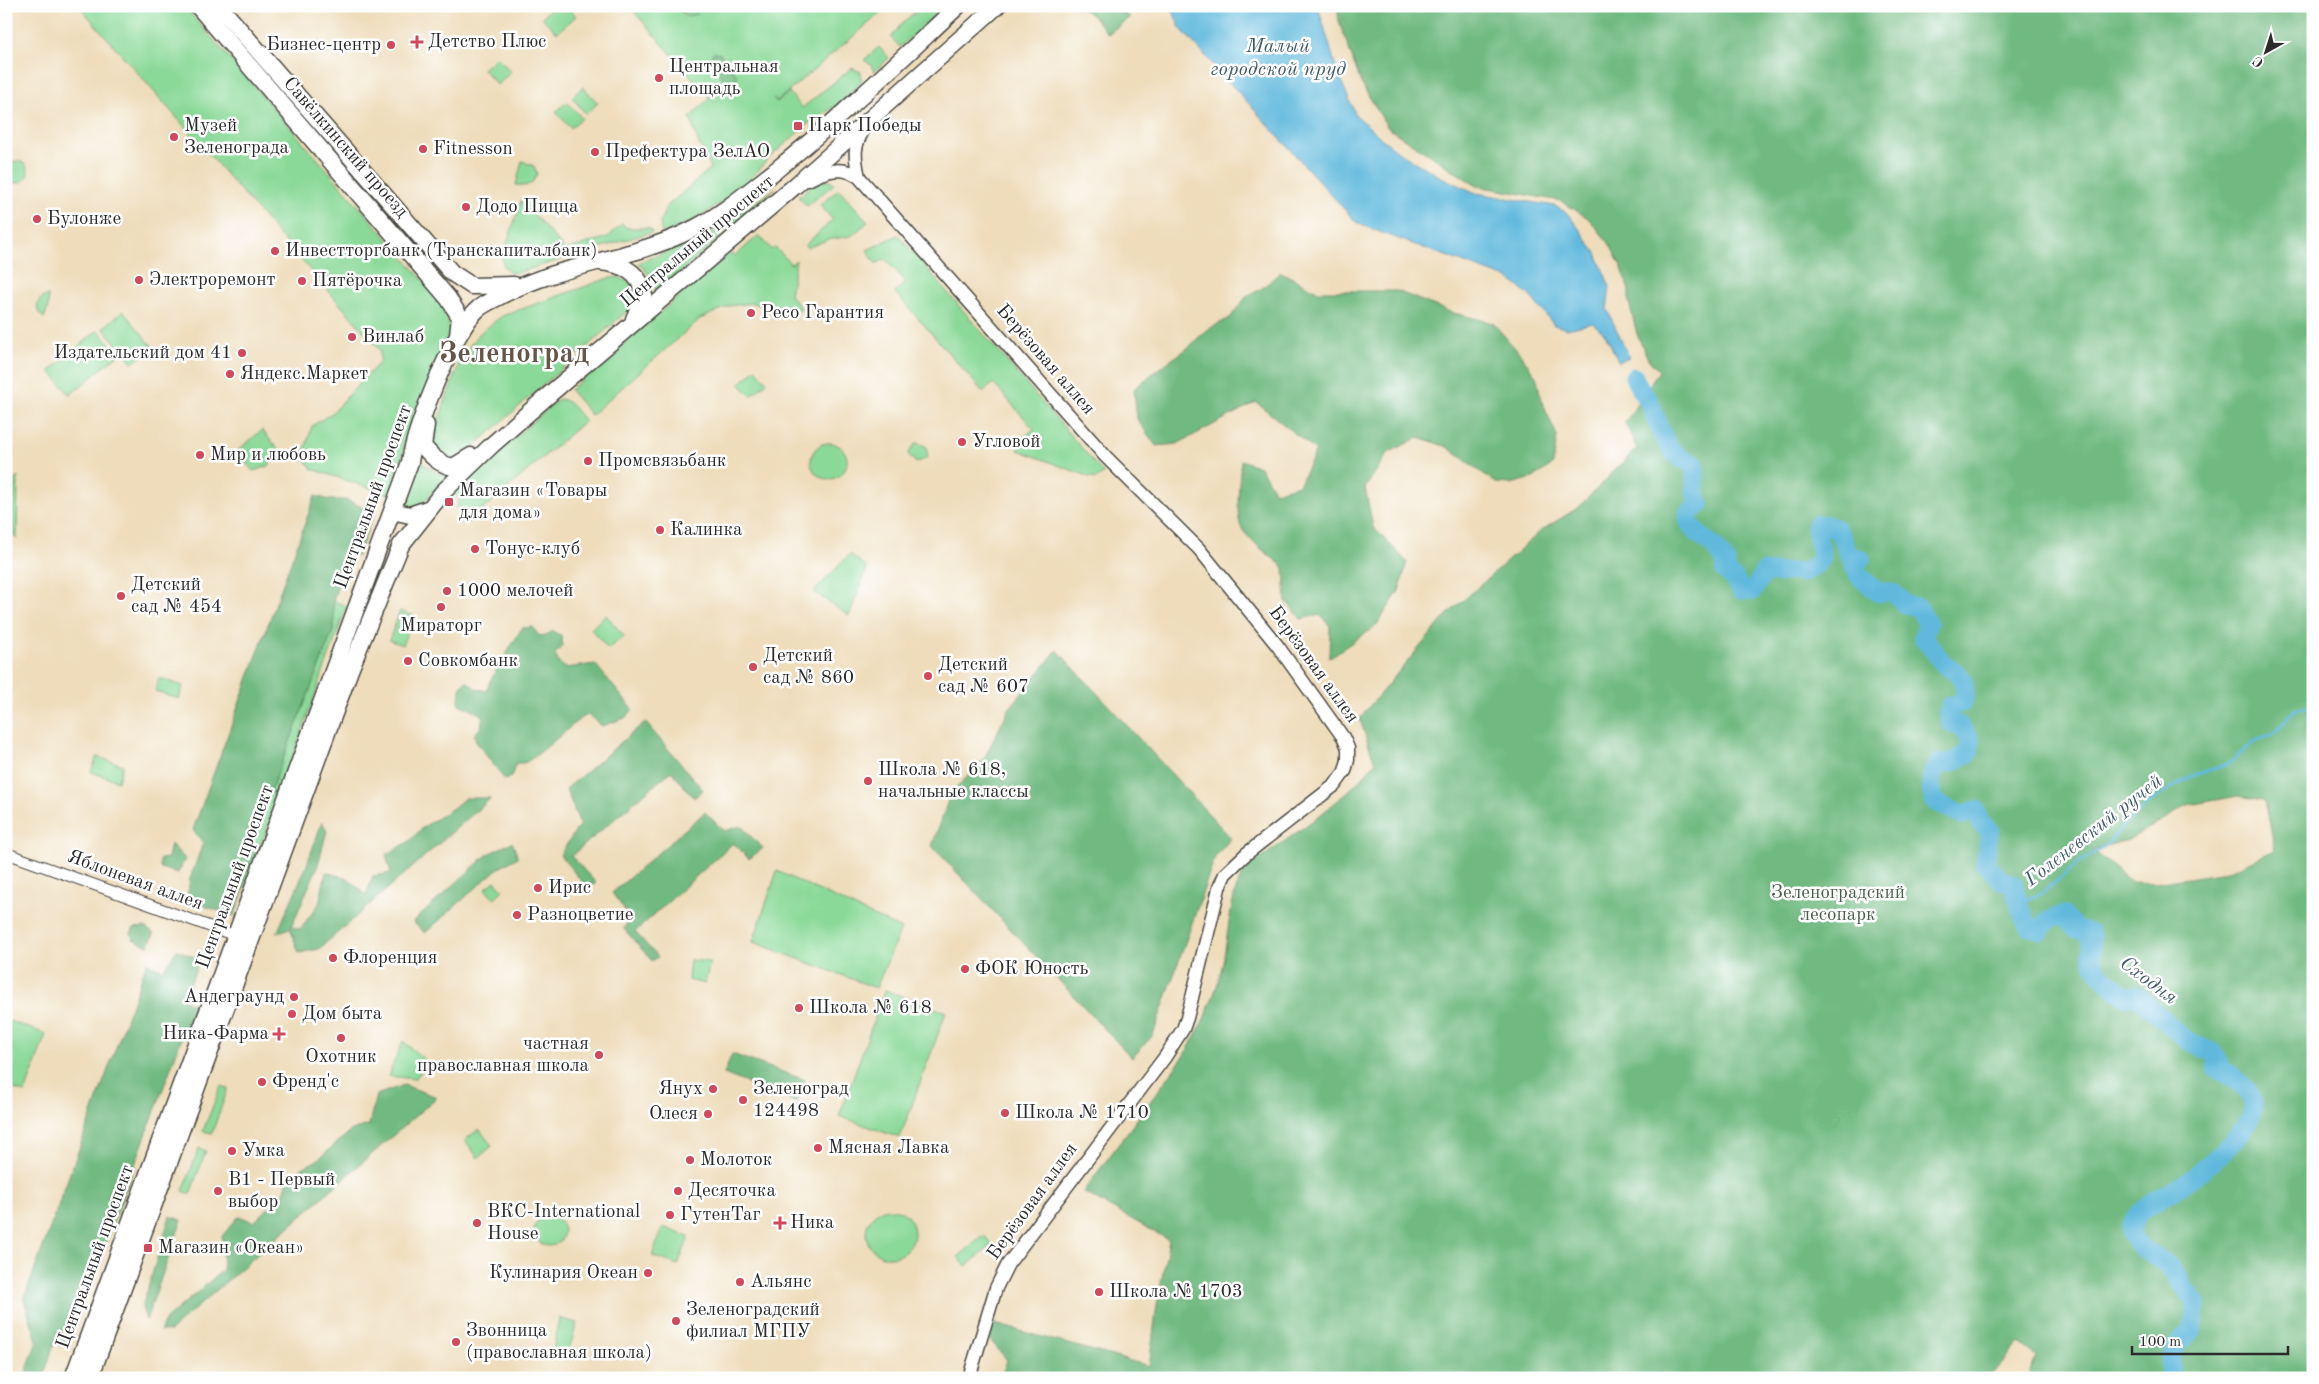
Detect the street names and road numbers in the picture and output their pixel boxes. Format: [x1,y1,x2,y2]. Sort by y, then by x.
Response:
street label: Савёлкинский проезд [279,74,411,222]
street label: Центральный проспект [618,172,778,312]
street label: Берёзовая аллея [992,301,1098,419]
street label: Центральный проспект [332,403,416,591]
street label: Берёзовая аллея [1264,603,1362,727]
street label: Центральный проспект [194,783,278,971]
street label: Яблоневая аллея [65,848,205,914]
street label: Берёзовая аллея [984,1140,1082,1264]
street label: Центральный проспект [54,1163,138,1351]

